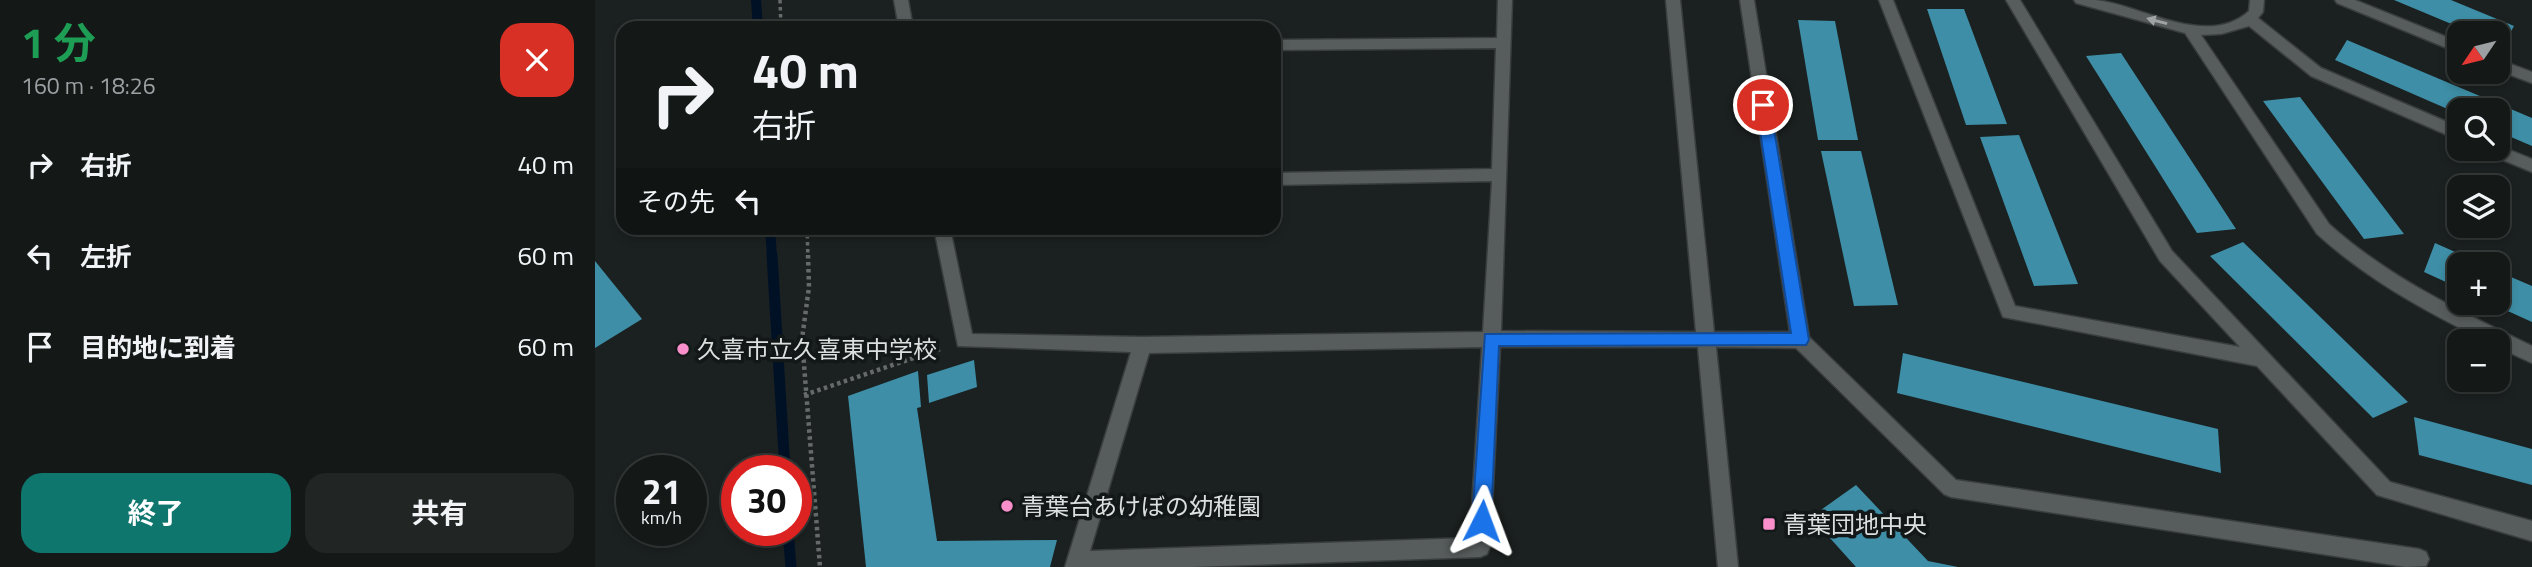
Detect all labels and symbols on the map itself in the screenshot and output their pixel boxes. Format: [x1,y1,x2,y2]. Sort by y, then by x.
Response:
one-way arrow [2146,15,2168,26]
north arrow [2447,21,2509,84]
pin [1733,75,1793,135]
place label: 久喜市立久喜東中学校 [697,331,937,367]
marker: 久喜市立久喜東中学校 [675,341,691,357]
speed limit sign: 30 [721,455,812,546]
position arrow [1445,484,1519,558]
place label: 青葉台あけぼの幼稚園 [1021,488,1261,524]
marker: 青葉台あけぼの幼稚園 [999,498,1015,514]
place label: 青葉団地中央 [1783,506,1927,542]
marker: 青葉団地中央 [1761,516,1777,532]

